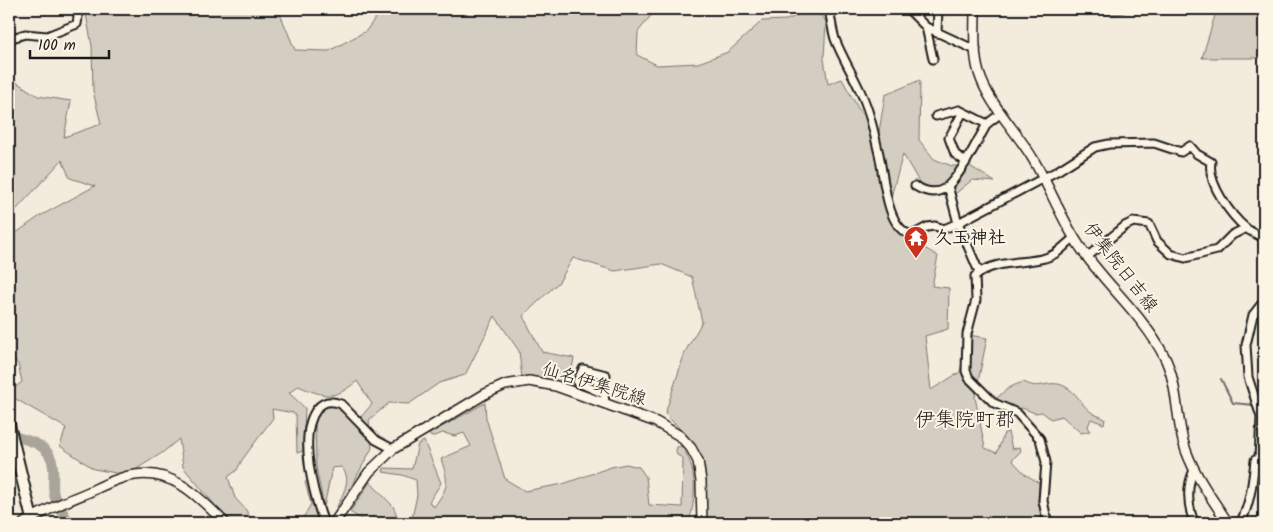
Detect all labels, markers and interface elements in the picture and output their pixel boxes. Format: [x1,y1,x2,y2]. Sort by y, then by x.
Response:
scale bar [30,28,109,60]
text: 100 m [38,34,76,58]
street label: 伊集院日吉線 [1075,217,1165,319]
place label: 久玉神社 [934,224,1006,253]
temple icon: 久玉神社 [903,225,929,259]
street label: 仙名伊集院線 [538,355,650,415]
district label: 伊集院町郡 [915,405,1015,437]

